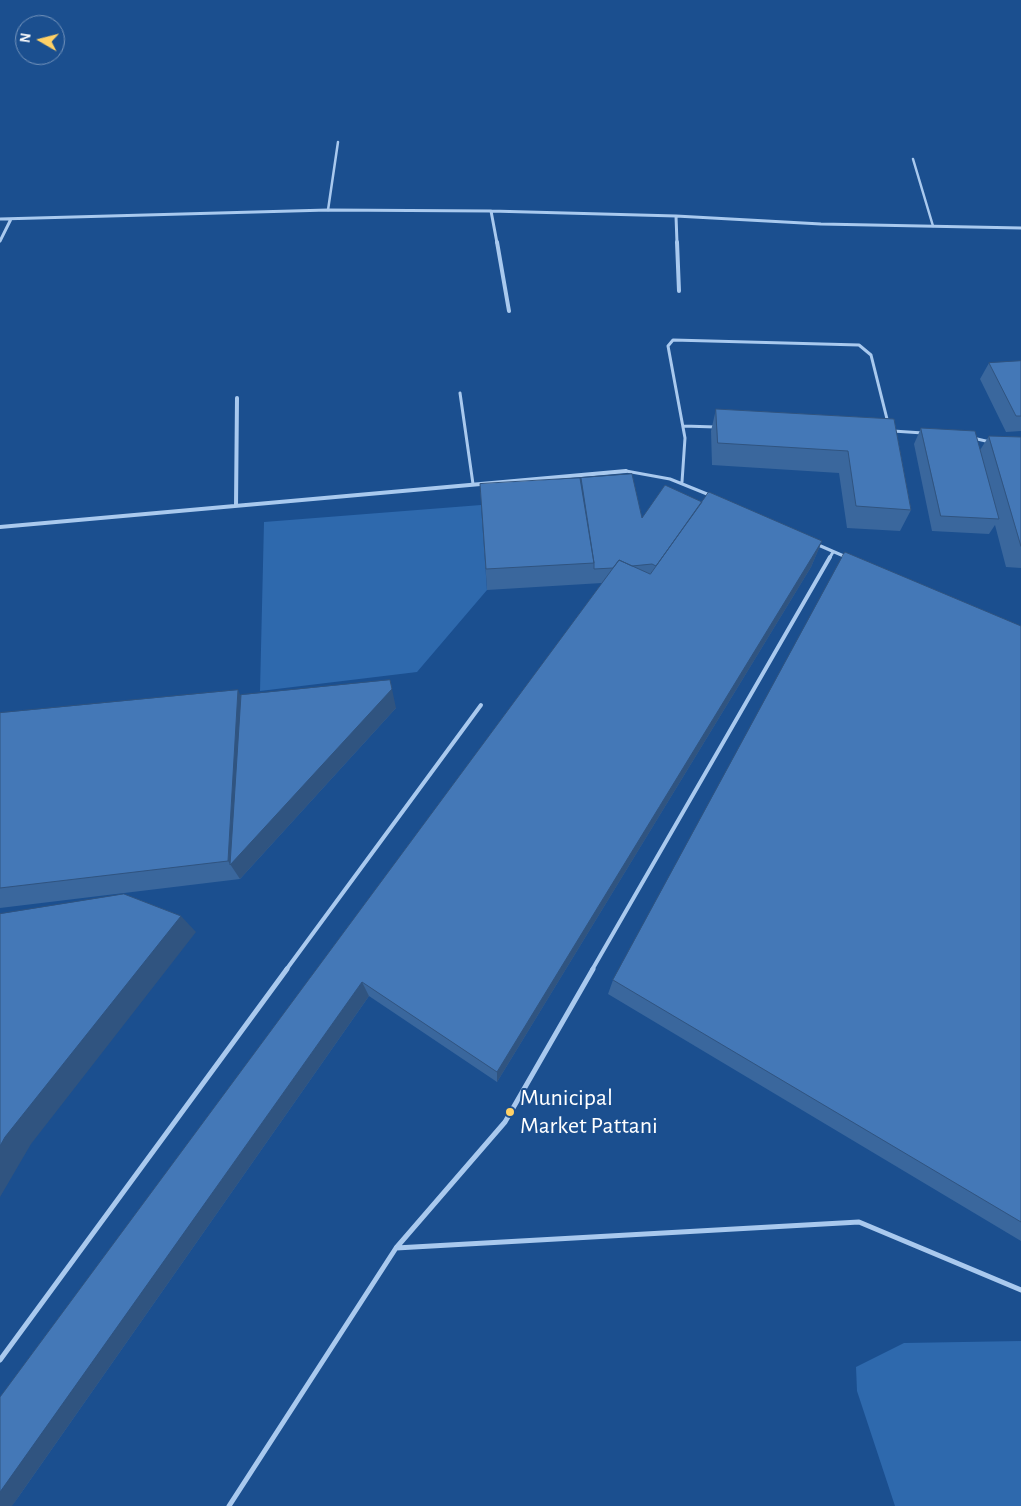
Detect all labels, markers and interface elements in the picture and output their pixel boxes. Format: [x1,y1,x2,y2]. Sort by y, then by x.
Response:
north arrow [15,15,65,65]
text: N [19,32,34,44]
place label: Municipal Market Pattani [520,1084,658,1140]
marker: Municipal Market Pattani [504,1106,516,1118]

